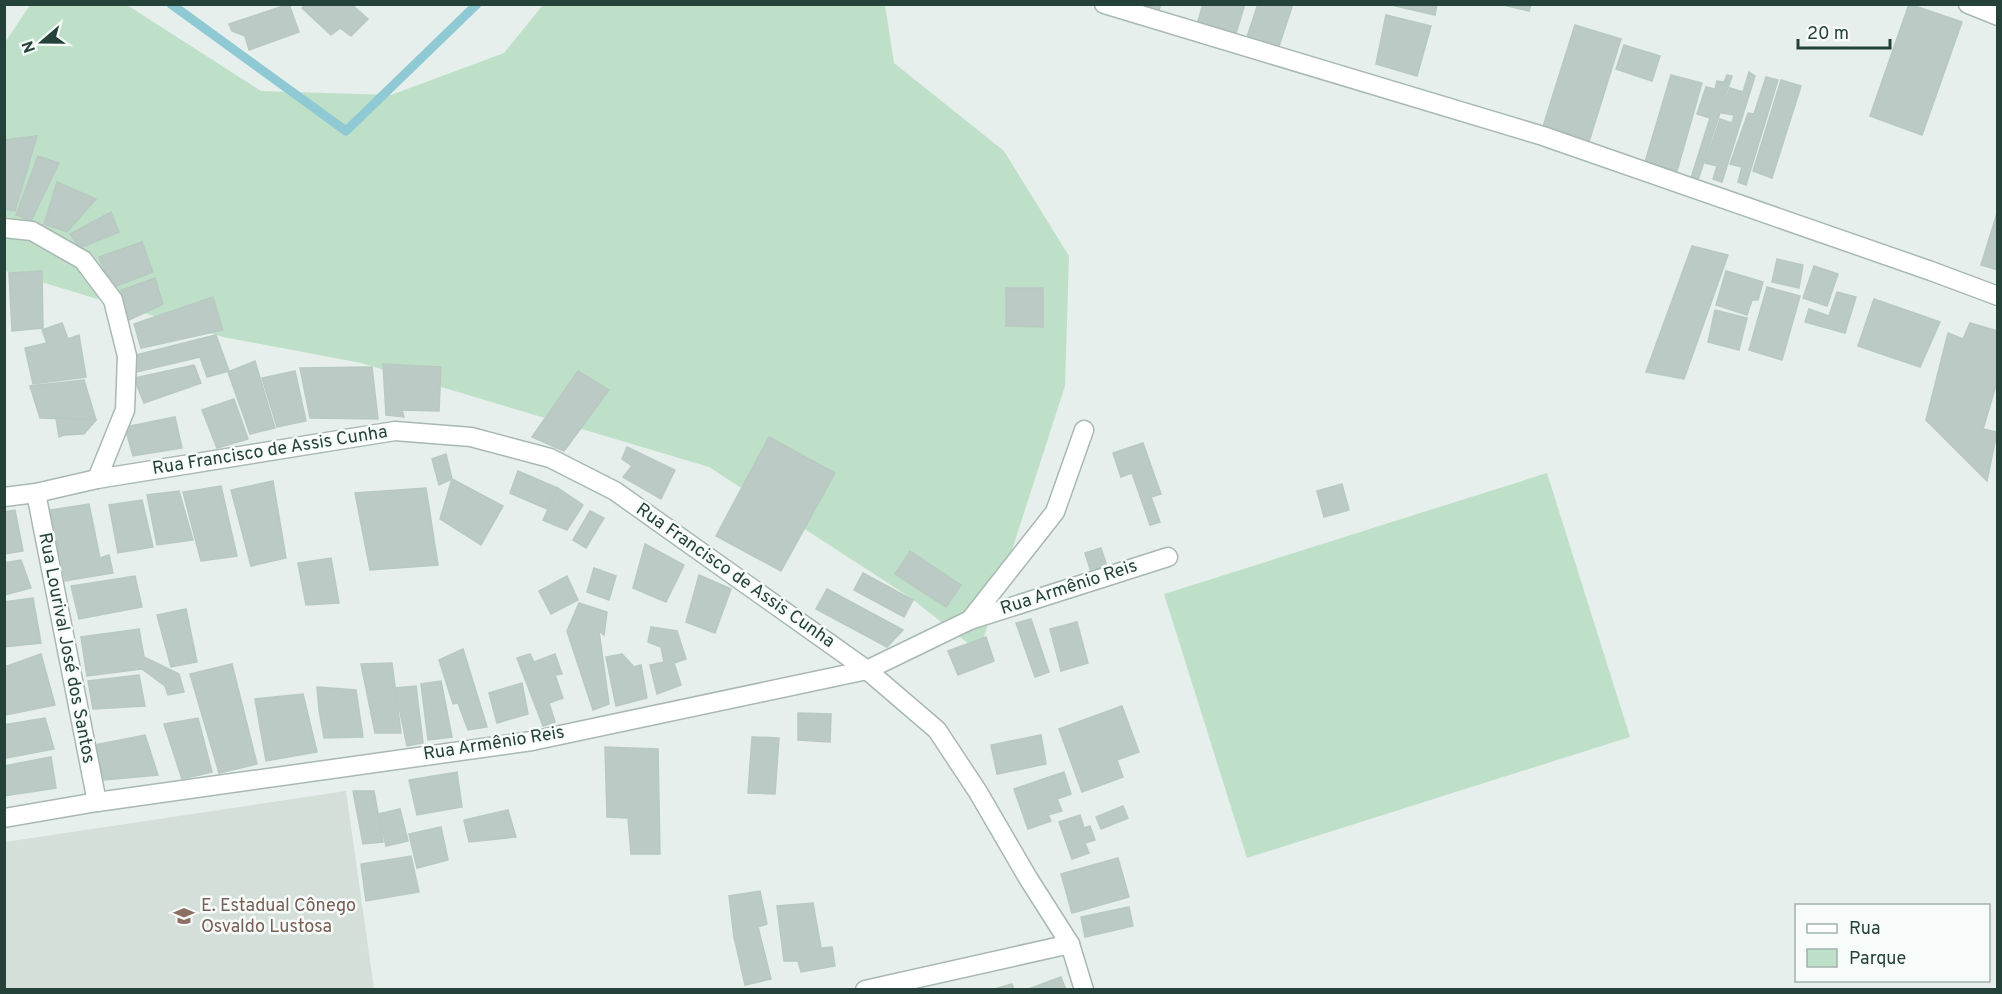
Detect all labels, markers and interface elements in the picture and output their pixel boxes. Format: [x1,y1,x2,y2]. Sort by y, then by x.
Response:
north arrow [12,12,72,72]
scale bar [1798,12,1890,50]
text: 20 m [1807,23,1849,46]
text: N [18,38,41,55]
street label: Rua Francisco de Assis Cunha [151,421,389,481]
street label: Rua Francisco de Assis Cunha [631,498,839,654]
street label: Rua Lourival José dos Santos [32,531,100,765]
street label: Rua Armênio Reis [998,555,1140,621]
street label: Rua Armênio Reis [422,721,566,767]
place label: E. Estadual Cônego Osvaldo Lustosa [201,895,356,939]
school or university icon: E. Estadual Cônego Osvaldo Lustosa [172,904,196,928]
legend [1795,904,1990,982]
text: Rua [1849,918,1880,941]
text: Parque [1849,948,1906,971]

